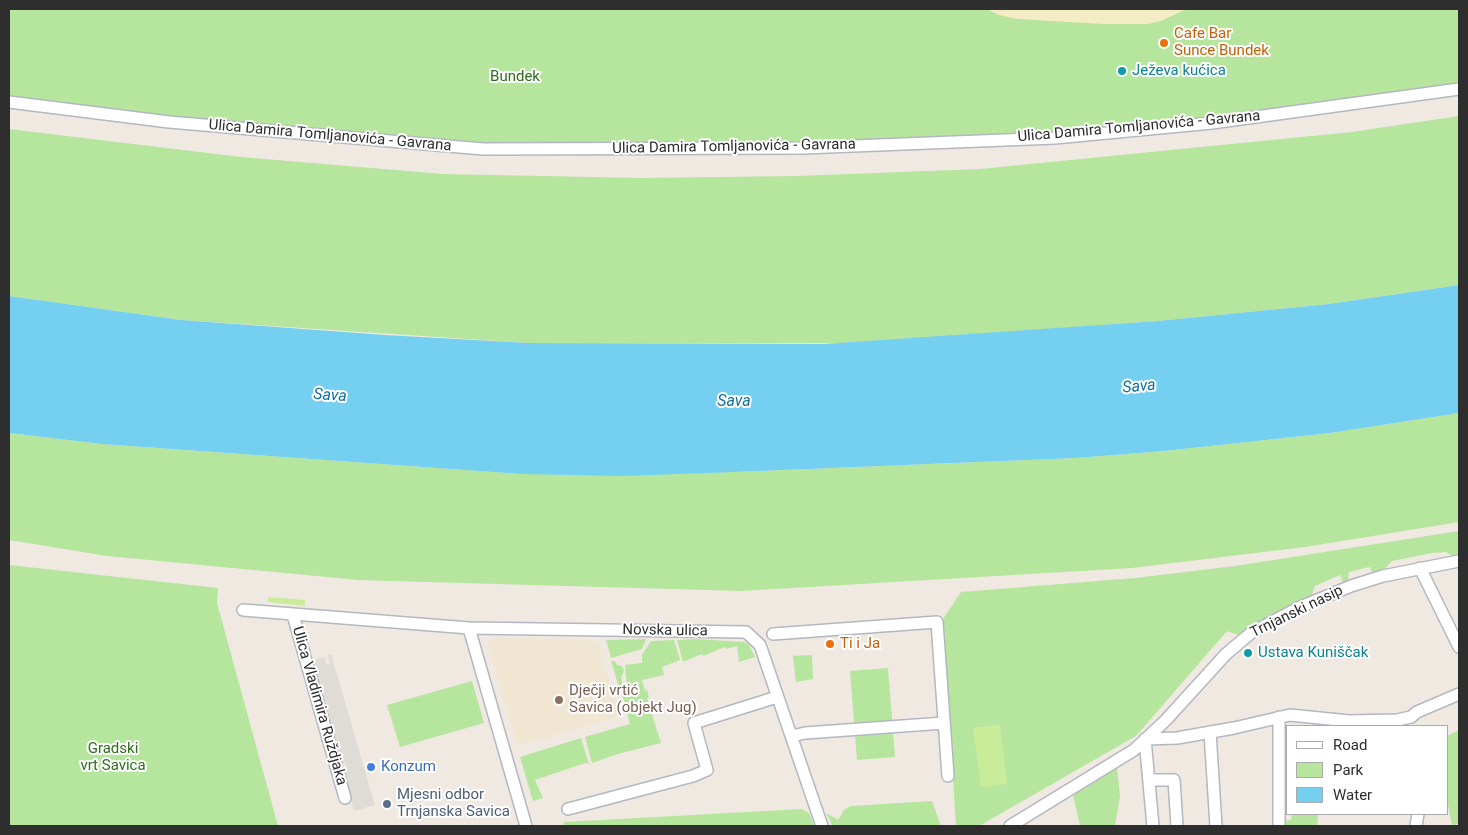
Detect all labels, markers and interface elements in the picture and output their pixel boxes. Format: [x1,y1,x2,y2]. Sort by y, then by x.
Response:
place label: Cafe Bar Sunce Bundek [1174,25,1269,60]
marker: Cafe Bar Sunce Bundek [1158,37,1170,49]
place label: Ježeva kućica [1132,62,1226,80]
marker: Ježeva kućica [1116,65,1128,77]
park label: Bundek [490,68,540,86]
street label: Ulica Damira Tomljanovića - Gavrana [1017,107,1261,147]
street label: Ulica Damira Tomljanovića - Gavrana [208,116,452,156]
street label: Ulica Damira Tomljanovića - Gavrana [612,136,856,158]
water label: Sava [1122,376,1156,398]
water label: Sava [313,385,347,407]
water label: Sava [717,392,751,412]
street label: Trnjanski nasip [1248,582,1346,642]
street label: Novska ulica [622,621,708,641]
street label: Ulica Vladimira Ruždjaka [288,624,350,788]
place label: Ti i Ja [840,635,880,653]
marker: Ti i Ja [824,638,836,650]
place label: Ustava Kuniščak [1258,644,1368,662]
marker: Ustava Kuniščak [1242,647,1254,659]
place label: Dječji vrtić Savica (objekt Jug) [569,682,697,717]
marker: Dječji vrtić Savica (objekt Jug) [553,694,565,706]
legend [1286,725,1448,815]
text: Road [1333,736,1367,754]
park label: Gradski vrt Savica [80,740,146,775]
place label: Konzum [381,758,436,776]
marker: Konzum [365,761,377,773]
text: Park [1333,761,1363,779]
place label: Mjesni odbor Trnjanska Savica [397,786,510,821]
text: Water [1333,786,1372,804]
marker: Mjesni odbor Trnjanska Savica [381,798,393,810]

